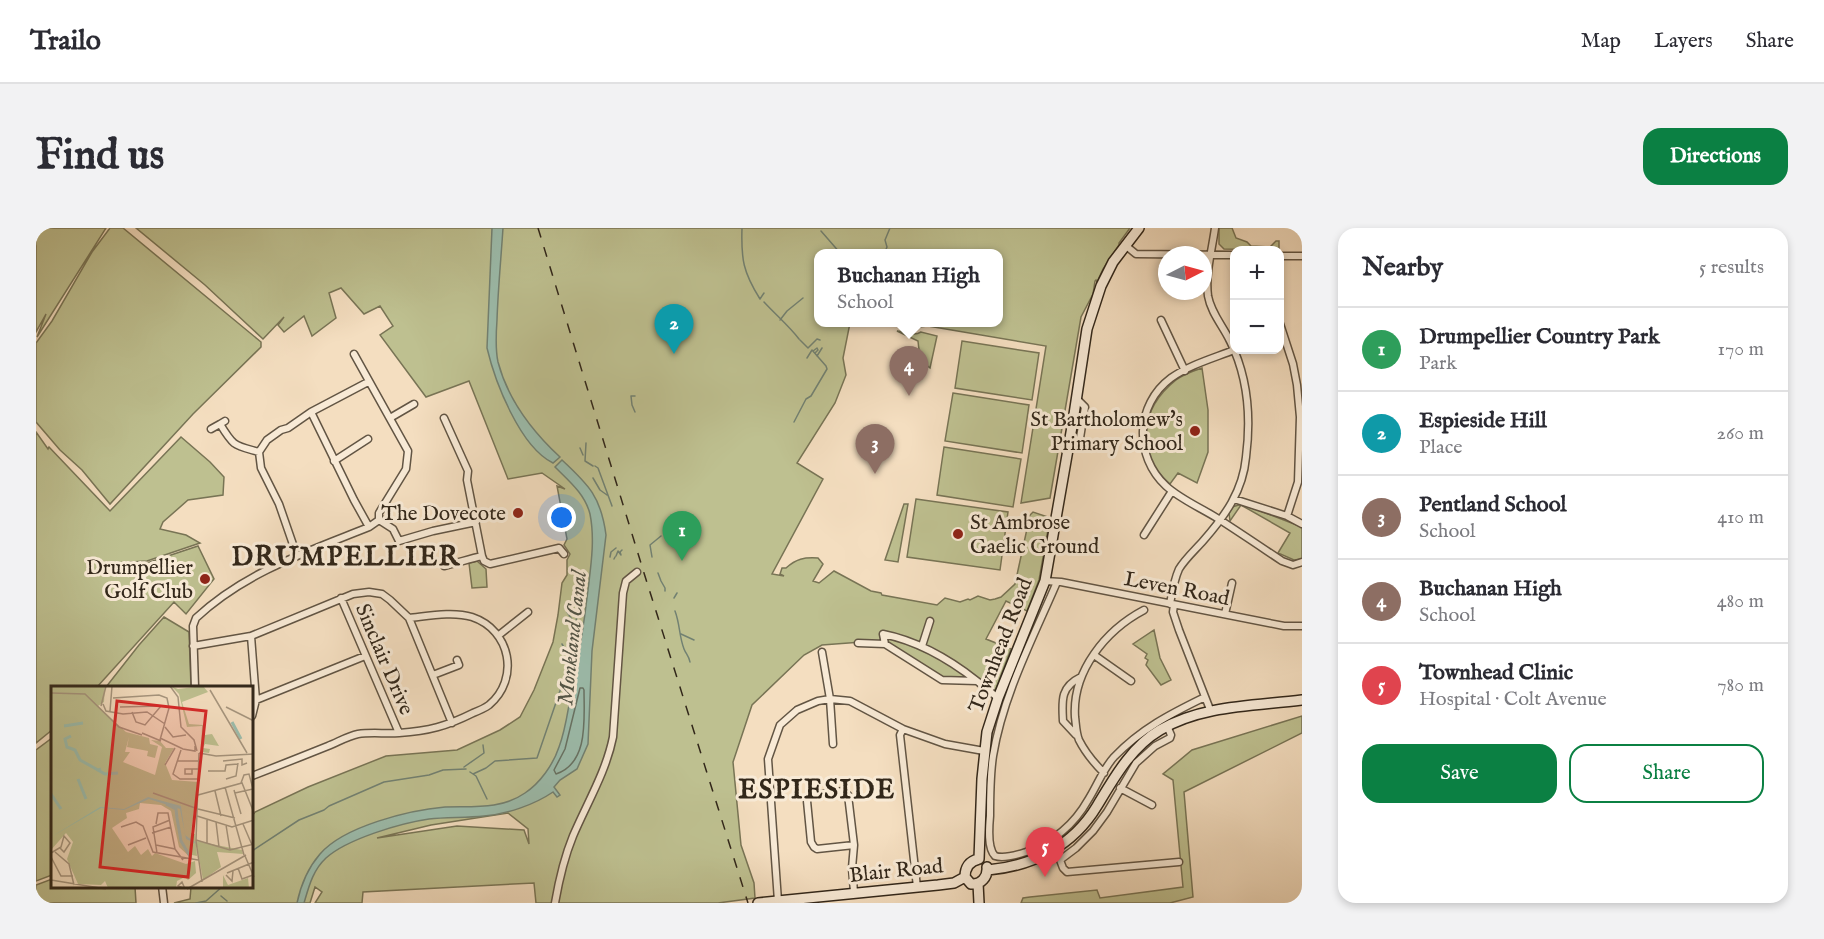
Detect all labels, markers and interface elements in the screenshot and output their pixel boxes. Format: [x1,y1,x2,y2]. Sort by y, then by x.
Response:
text: Trailo [30,24,101,59]
text: Map [1581,28,1621,55]
text: Layers [1654,28,1713,55]
text: Share [1746,28,1794,55]
button: Directions [1643,128,1788,185]
text: Find us [36,130,164,183]
north arrow [1158,246,1212,300]
map controls [1230,246,1284,354]
button: + [1230,246,1284,300]
popup [814,249,1003,327]
text: Nearby [1362,251,1443,284]
text: 5 results [1699,255,1764,280]
text: Buchanan High [837,262,980,290]
text: School [837,290,893,315]
button: − [1230,300,1284,354]
pin: 2 [654,304,694,354]
text: Drumpellier Country Park [1419,323,1660,351]
text: 1 [1378,337,1385,362]
text: 170 m [1718,337,1764,362]
pin: 4 [890,346,928,396]
text: Park [1419,351,1457,376]
place label: St Bartholomew's Primary School [1030,407,1183,458]
text: Espieside Hill [1419,407,1547,435]
text: 2 [1377,421,1386,446]
text: 260 m [1717,421,1764,446]
pin: 3 [856,424,894,474]
marker: St Bartholomew's Primary School [1188,424,1202,438]
text: Place [1419,435,1462,460]
text: Pentland School [1419,491,1567,519]
place label: The Dovecote [381,501,506,528]
your location [547,503,576,532]
text: 3 [1378,505,1385,530]
text: 410 m [1717,505,1764,530]
marker: The Dovecote [511,506,525,520]
place label: St Ambrose Gaelic Ground [970,510,1100,561]
pin: 1 [662,512,702,561]
text: School [1419,519,1475,544]
marker: St Ambrose Gaelic Ground [951,527,965,541]
district label: DRUMPELLIER [232,541,461,575]
place label: Drumpellier Golf Club [86,555,193,606]
street label: Leven Road [1122,566,1233,613]
water label: Monkland Canal [552,568,594,707]
marker: Drumpellier Golf Club [198,572,212,586]
street label: Townhead Road [963,573,1040,717]
text: Buchanan High [1419,575,1562,603]
text: 4 [1377,589,1386,614]
text: 480 m [1717,589,1764,614]
street label: Sinclair Drive [348,600,419,720]
text: School [1419,603,1475,628]
text: Townhead Clinic [1419,659,1573,687]
text: 5 [1378,673,1385,698]
text: 780 m [1717,673,1764,698]
inset map [51,686,254,888]
text: Hospital · Colt Avenue [1419,687,1607,712]
button: Save [1362,744,1557,803]
button: Share [1569,744,1764,803]
district label: ESPIESIDE [738,774,896,808]
pin: 5 [1026,828,1064,877]
street label: Blair Road [848,853,945,890]

